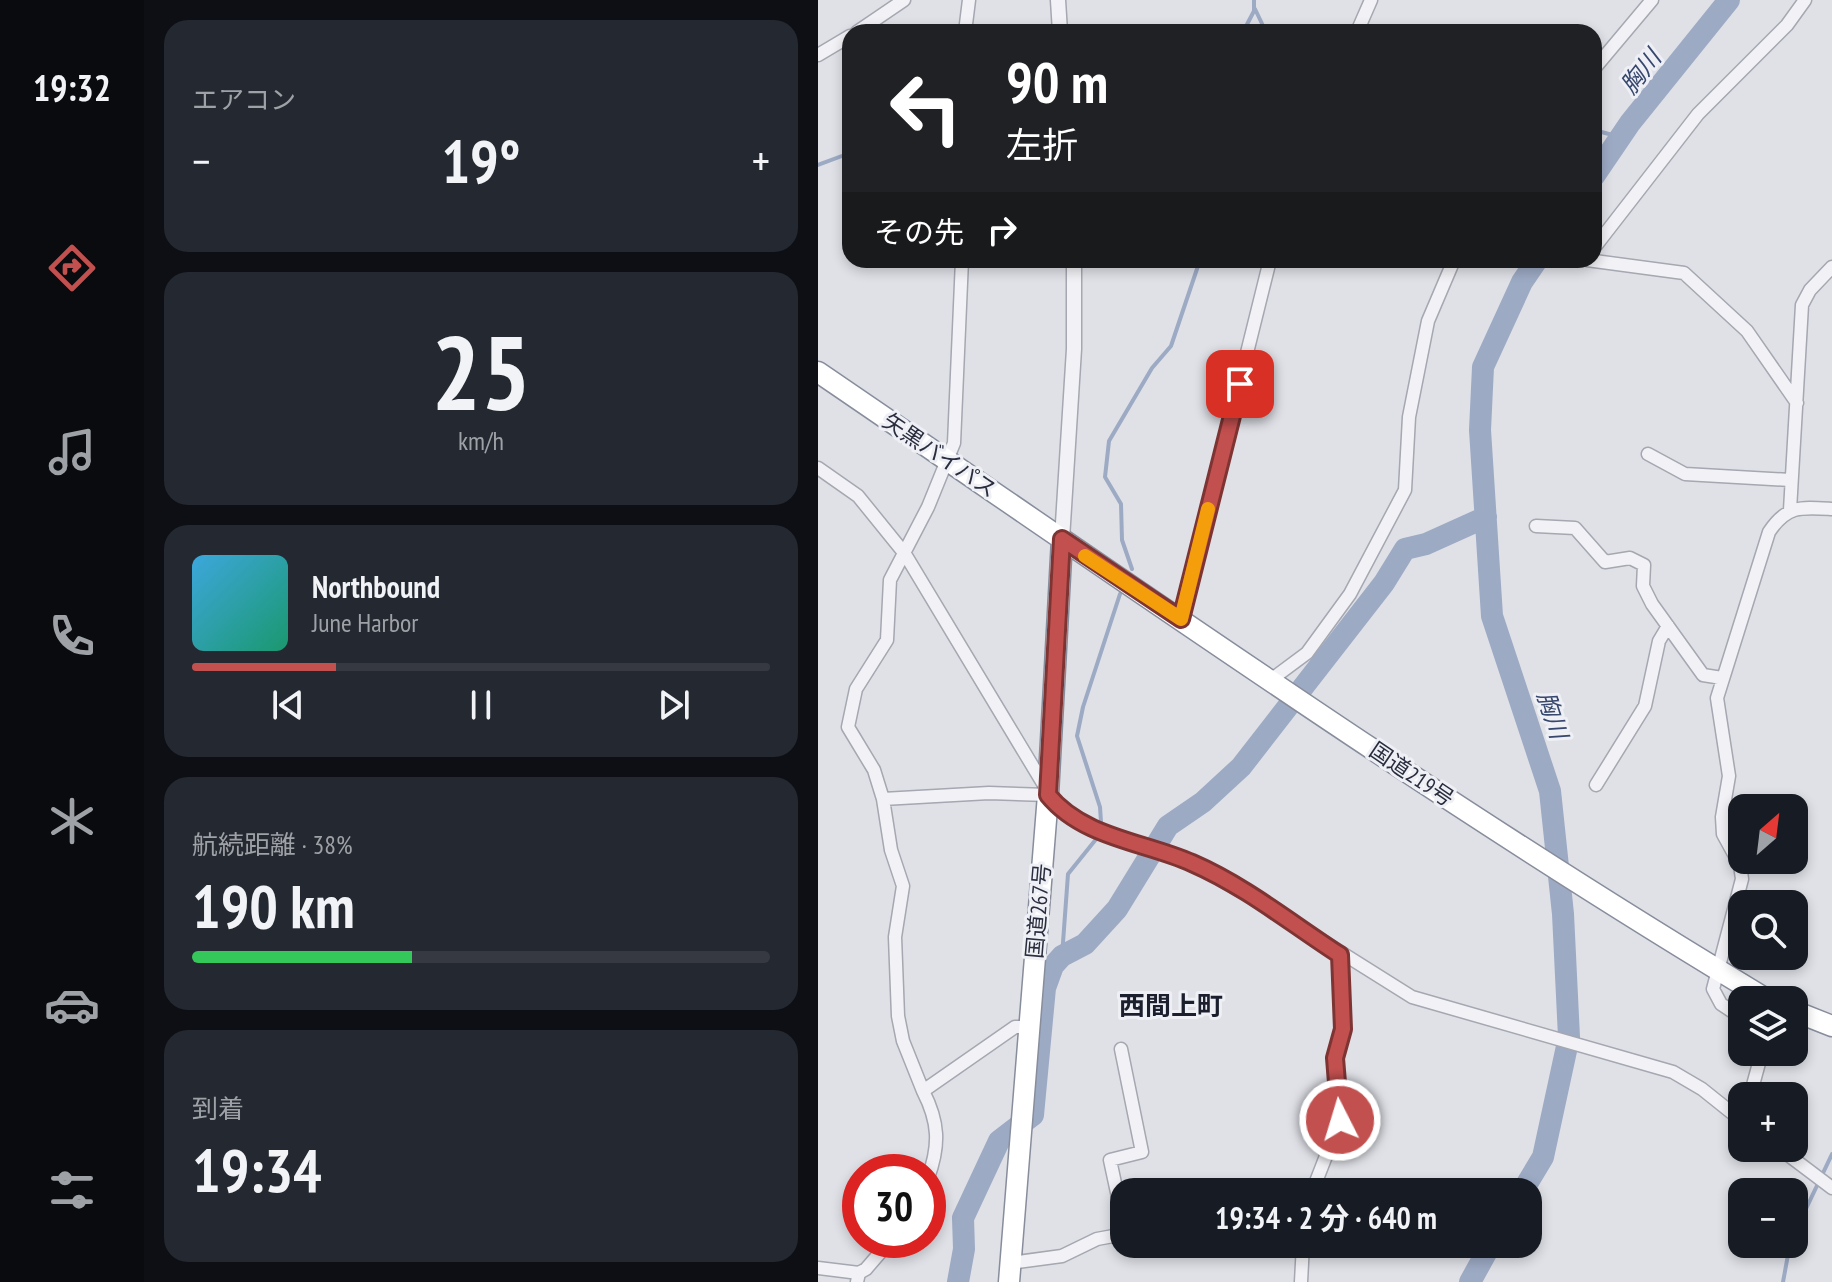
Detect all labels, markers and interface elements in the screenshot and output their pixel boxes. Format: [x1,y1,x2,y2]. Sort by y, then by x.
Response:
water label: 胸川 [1614,41,1669,100]
text: 90 m [1006,46,1108,118]
icon: left [874,56,978,160]
text: 19:32 [33,64,111,111]
text: エアコン [192,83,296,116]
text: 左折 [1006,121,1078,168]
text: 19° [441,122,521,200]
text: − [192,132,210,189]
text: + [752,132,770,189]
icon: right [980,208,1024,252]
text: その先 [874,212,964,251]
icon: directions [44,240,100,296]
text: 25 [431,304,531,439]
pin [1206,350,1274,418]
icon: arrive [1218,362,1262,406]
street label: 矢黒バイパス [878,407,1002,503]
icon: music [44,424,100,480]
text: km/h [458,424,504,457]
text: Northbound [312,567,440,606]
text: June Harbor [312,606,418,639]
icon: phone [44,608,100,664]
icon: previous [266,683,310,727]
icon: pause [459,683,503,727]
icon: next [652,683,696,727]
water label: 胸川 [1530,687,1576,745]
street label: 国道219号 [1365,736,1459,812]
icon: climate [44,793,100,849]
north arrow [1728,794,1808,874]
map controls [1728,794,1808,1258]
text: 航続距離 · 38% [192,828,353,861]
street label: 国道267号 [1020,862,1056,960]
text: 190 km [192,867,355,945]
button: search [1728,890,1808,970]
icon: car [44,977,100,1033]
button: layers [1728,986,1808,1066]
district label: 西間上町 [1119,989,1223,1022]
position arrow [1298,1078,1382,1162]
button: + [1728,1082,1808,1162]
text: 到着 [192,1092,244,1125]
text: 19:34 [192,1131,322,1209]
speed limit sign: 30 [842,1154,946,1258]
icon: filters [44,1162,100,1218]
button: − [1728,1178,1808,1258]
text: 19:34 · 2 分 · 640 m [1215,1198,1437,1237]

